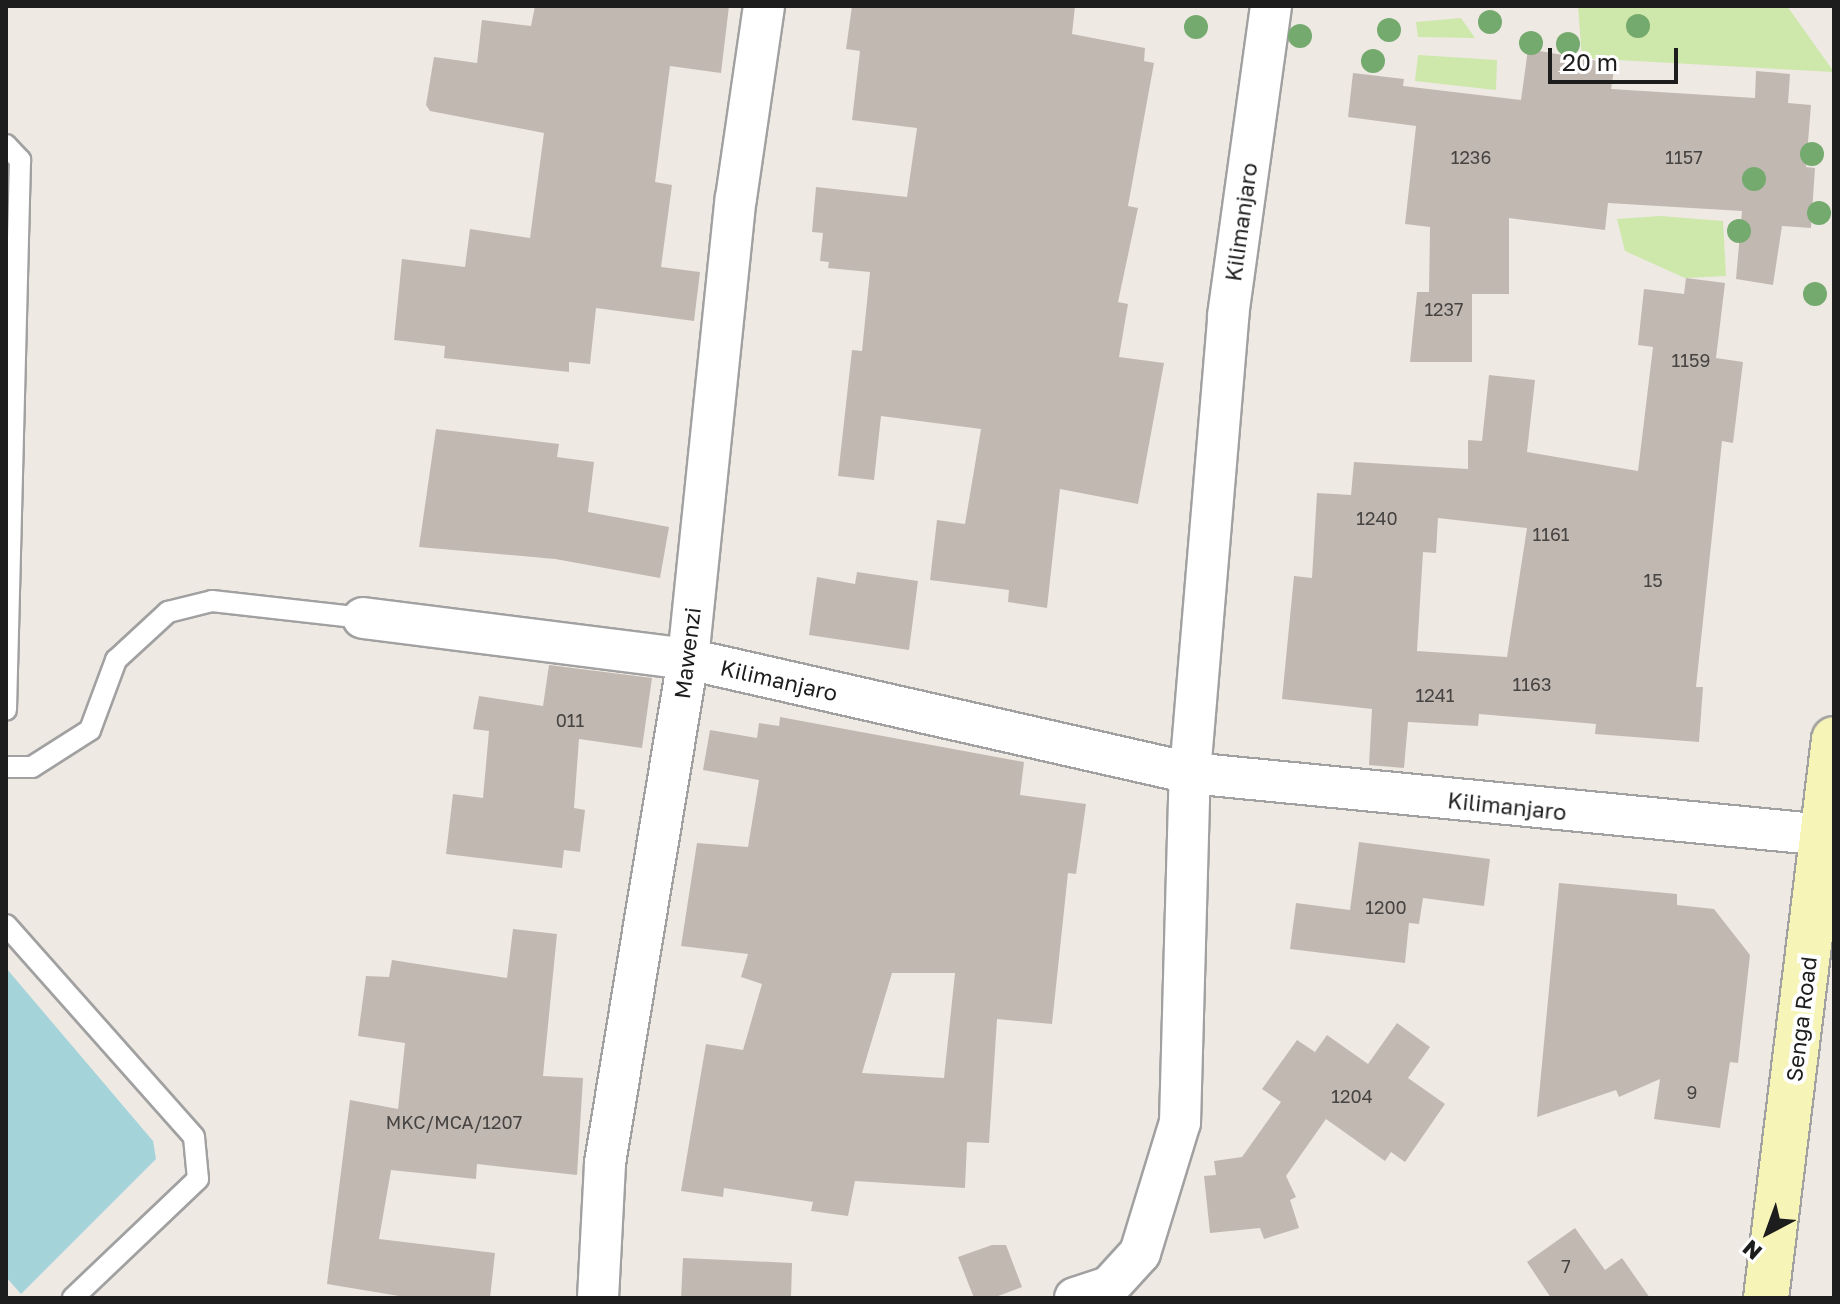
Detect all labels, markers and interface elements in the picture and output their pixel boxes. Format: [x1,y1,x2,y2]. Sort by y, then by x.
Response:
scale bar [1552,32,1682,82]
text: 20 m [1562,47,1618,76]
house number: 1236 [1451,146,1491,168]
house number: 1157 [1665,146,1703,168]
street label: Kilimanjaro [1220,161,1262,283]
house number: 1237 [1424,298,1464,320]
house number: 1159 [1672,349,1710,371]
house number: 1240 [1356,507,1398,529]
house number: 1161 [1532,523,1570,545]
house number: 15 [1643,569,1663,591]
street label: Mawenzi [668,606,706,700]
street label: Kilimanjaro [718,654,840,706]
house number: 1163 [1513,673,1551,695]
house number: 1241 [1416,684,1454,706]
house number: 011 [556,709,584,731]
street label: Kilimanjaro [1446,787,1568,825]
house number: 1200 [1365,896,1407,918]
street label: Senga Road [1780,955,1822,1083]
house number: 9 [1687,1081,1697,1103]
house number: 1204 [1331,1085,1373,1107]
house number: MKC/MCA/1207 [386,1111,522,1133]
north arrow [1728,1192,1808,1272]
text: N [1737,1235,1767,1266]
house number: 7 [1561,1255,1571,1277]

